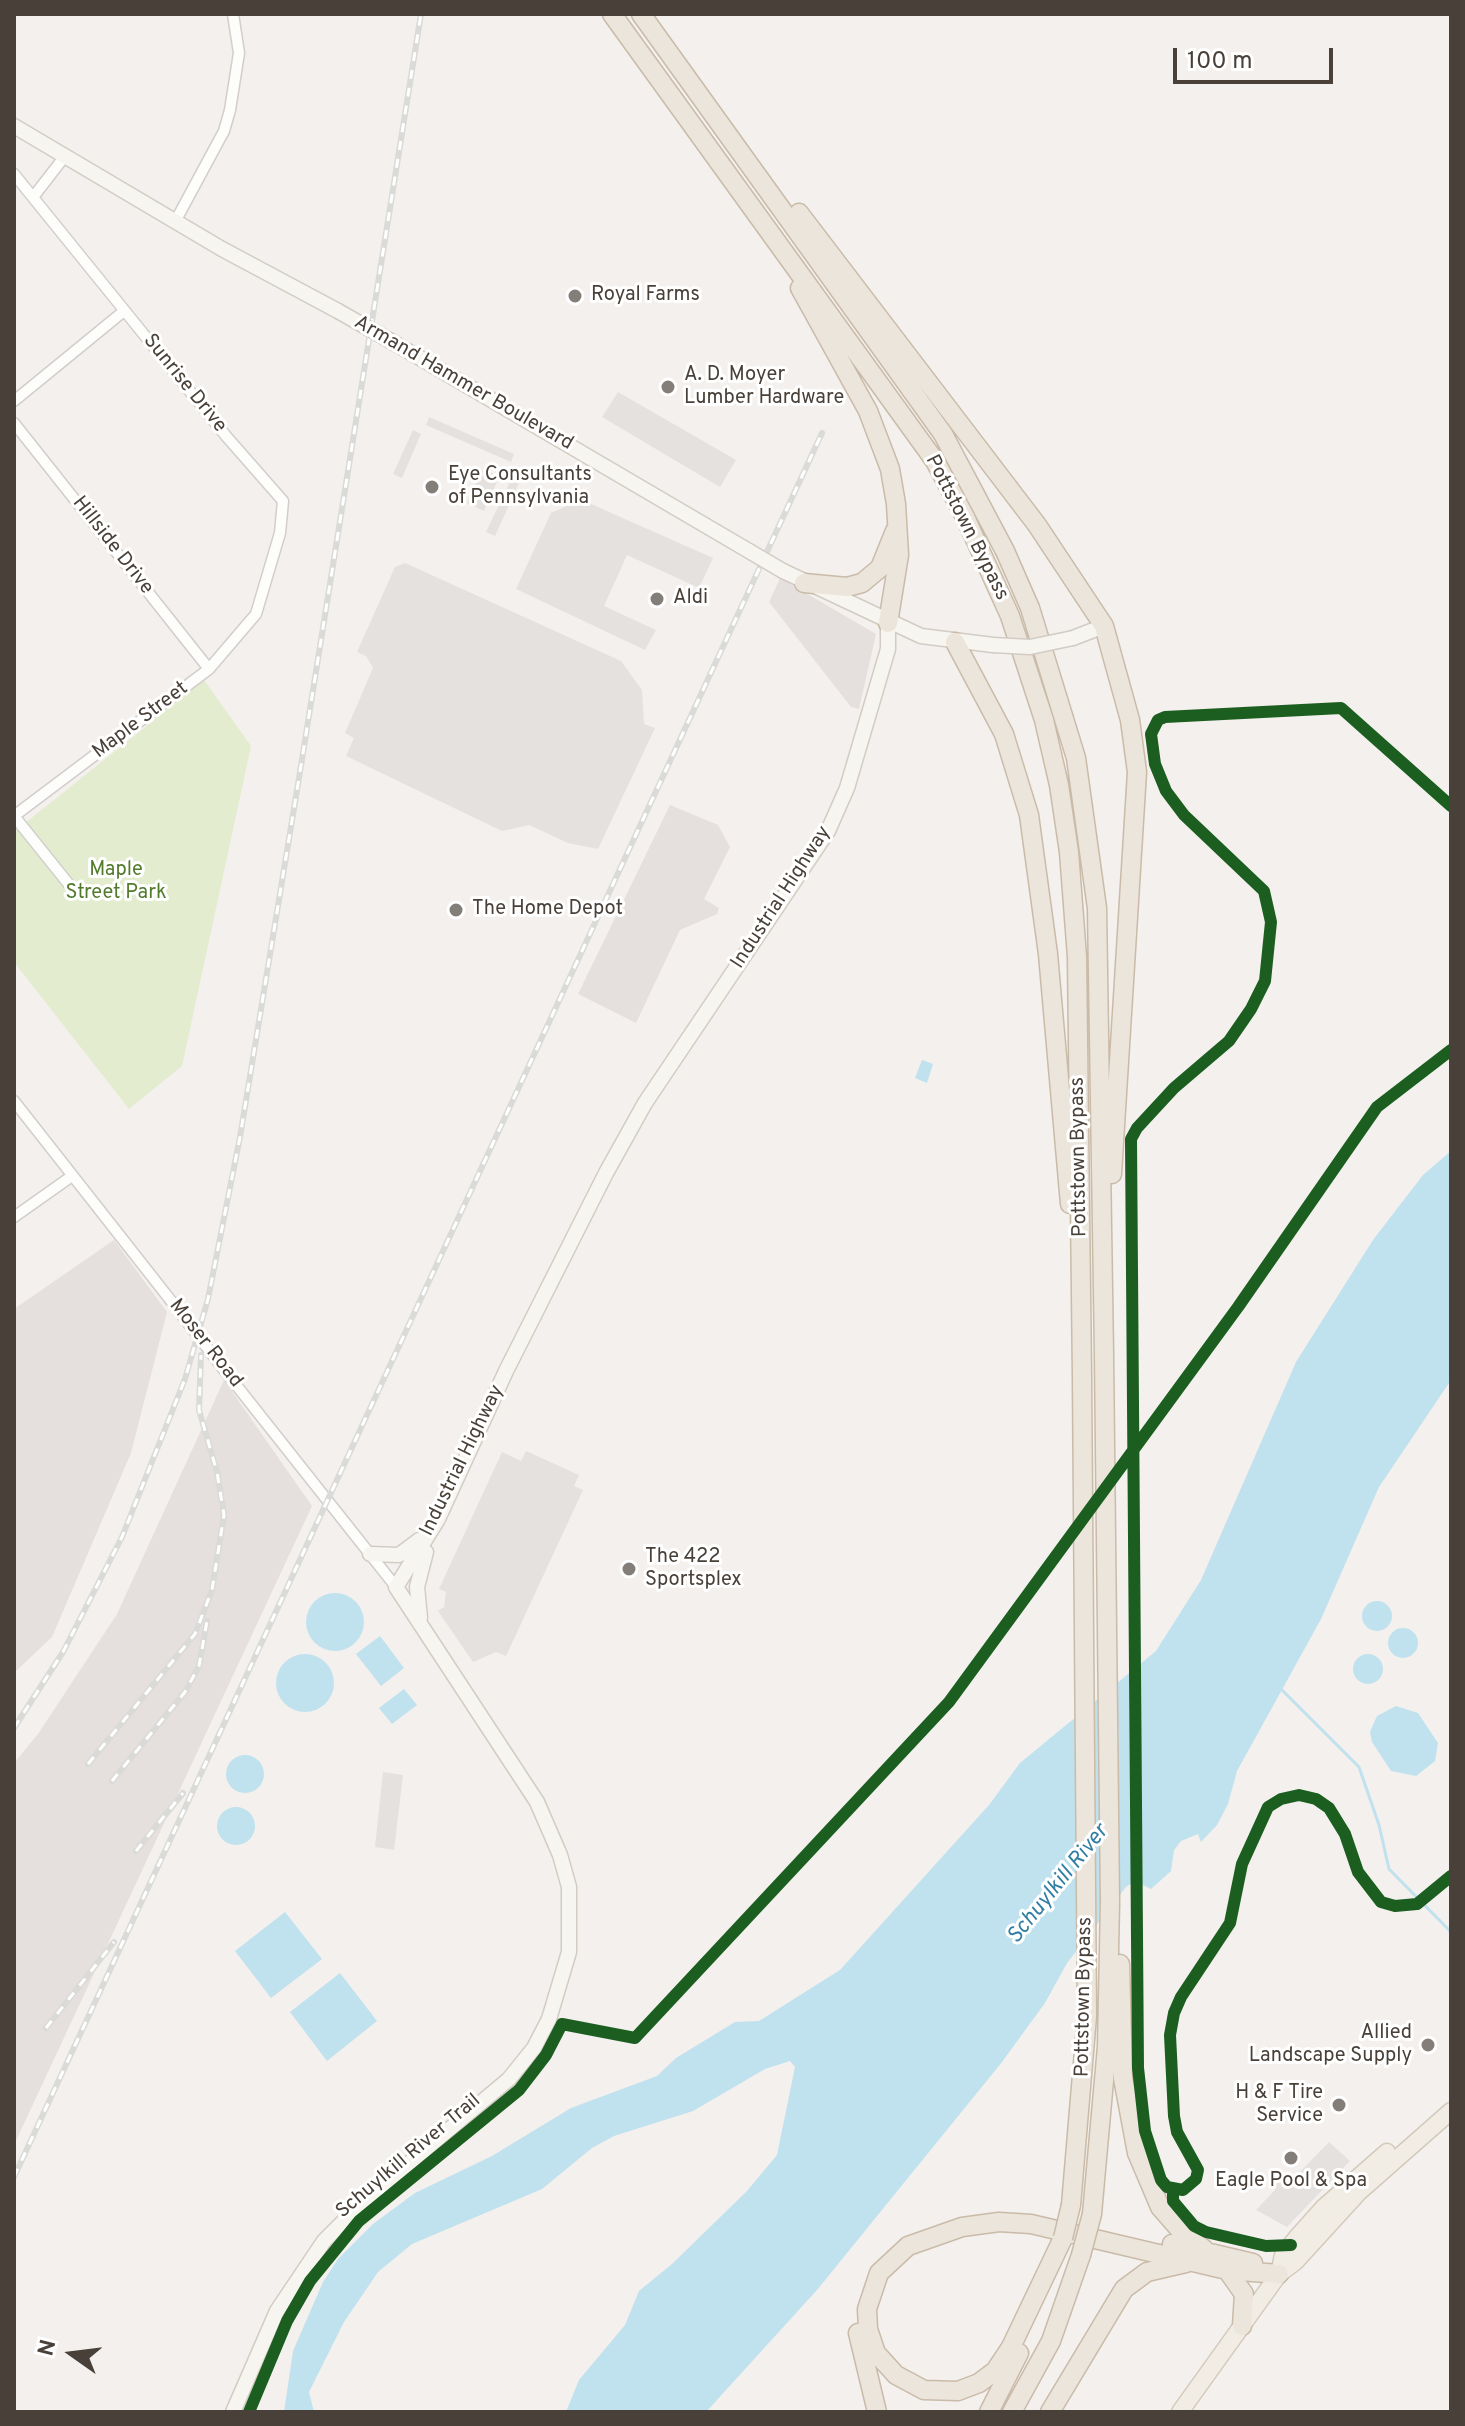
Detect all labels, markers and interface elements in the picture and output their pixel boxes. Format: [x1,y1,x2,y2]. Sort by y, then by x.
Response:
scale bar [1177,32,1337,82]
text: 100 m [1187,47,1253,77]
place label: Royal Farms [591,284,700,308]
marker: Royal Farms [566,287,584,305]
street label: Armand Hammer Boulevard [349,311,577,457]
street label: Sunrise Drive [137,330,231,438]
place label: A. D. Moyer Lumber Hardware [684,364,844,411]
marker: A. D. Moyer Lumber Hardware [659,378,677,396]
street label: Pottstown Bypass [919,451,1013,605]
place label: Eye Consultants of Pennsylvania [448,464,592,511]
marker: Eye Consultants of Pennsylvania [423,478,441,496]
street label: Hillside Drive [66,492,158,600]
place label: Aldi [673,587,708,611]
marker: Aldi [648,590,666,608]
street label: Maple Street [89,677,193,765]
street label: Industrial Highway [727,822,837,974]
park label: Maple Street Park [65,859,167,906]
place label: The Home Depot [472,898,623,922]
marker: The Home Depot [447,901,465,919]
street label: Pottstown Bypass [1067,1077,1093,1237]
street label: Moser Road [163,1295,247,1393]
street label: Industrial Highway [416,1381,510,1541]
place label: The 422 Sportsplex [645,1546,742,1593]
marker: The 422 Sportsplex [620,1560,638,1578]
water label: Schuylkill River [1003,1820,1115,1950]
street label: Pottstown Bypass [1072,1917,1098,2077]
place label: Allied Landscape Supply [1249,2022,1412,2069]
marker: Allied Landscape Supply [1419,2036,1437,2054]
place label: H & F Tire Service [1235,2082,1323,2129]
street label: Schuylkill River Trail [332,2090,486,2224]
marker: H & F Tire Service [1330,2096,1348,2114]
marker: Eagle Pool & Spa [1282,2149,1300,2167]
place label: Eagle Pool & Spa [1215,2170,1367,2194]
north arrow [32,2314,112,2394]
text: N [33,2337,63,2359]

